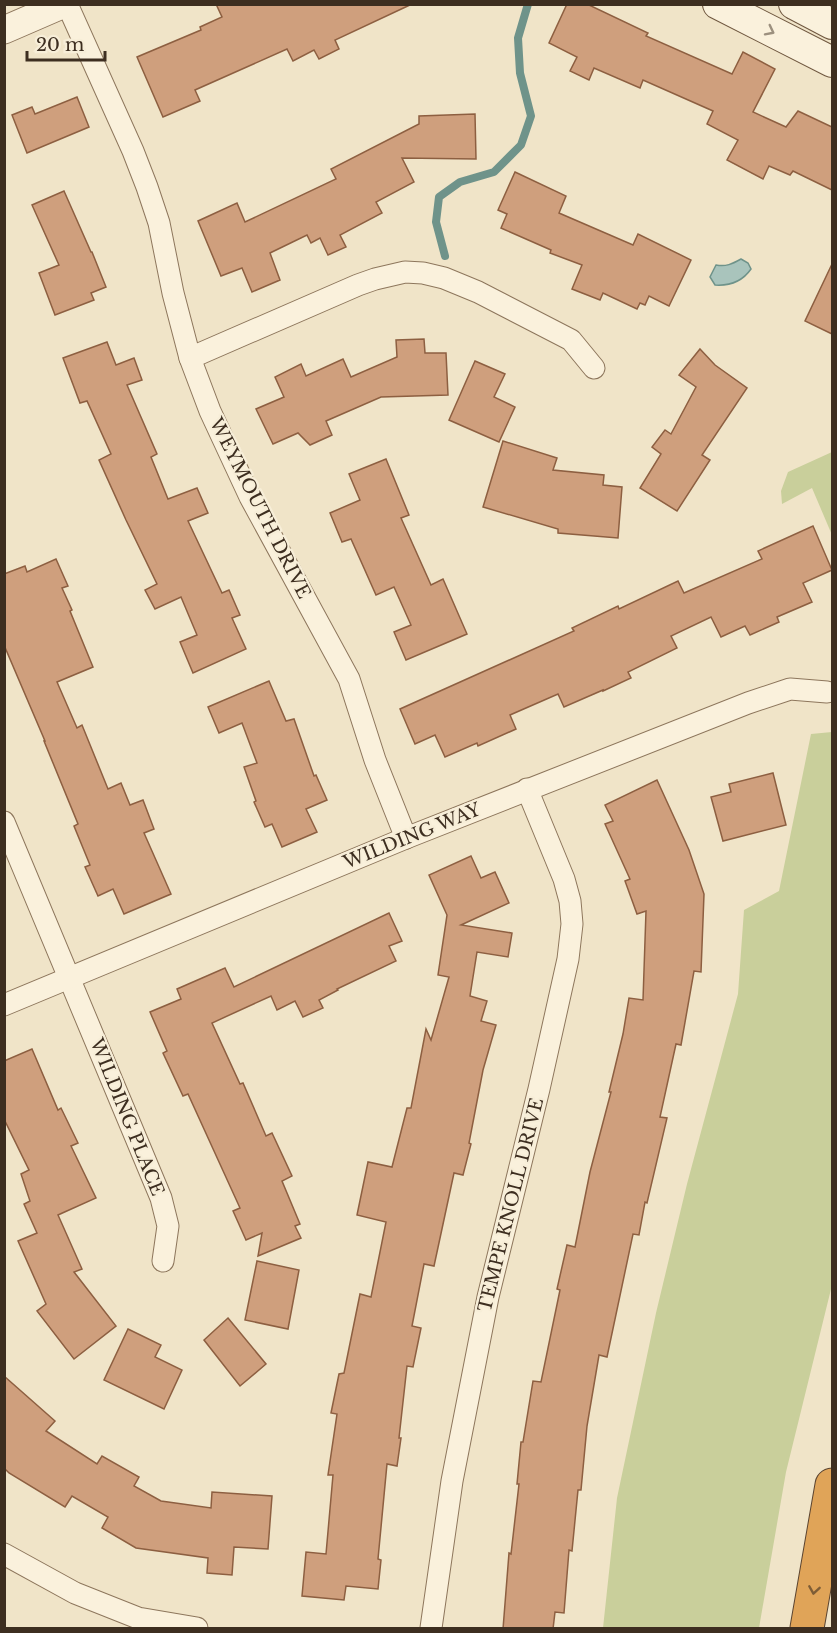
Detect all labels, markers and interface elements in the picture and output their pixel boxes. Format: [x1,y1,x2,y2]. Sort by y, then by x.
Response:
scale bar [27,24,105,62]
one-way arrow [764,24,775,35]
text: 20 m [36,34,84,56]
street label: WEYMOUTH DRIVE [204,413,315,602]
street label: WILDING WAY [339,798,485,874]
street label: WILDING PLACE [85,1034,169,1199]
street label: TEMPE KNOLL DRIVE [474,1096,548,1314]
one-way arrow [808,1585,821,1595]

